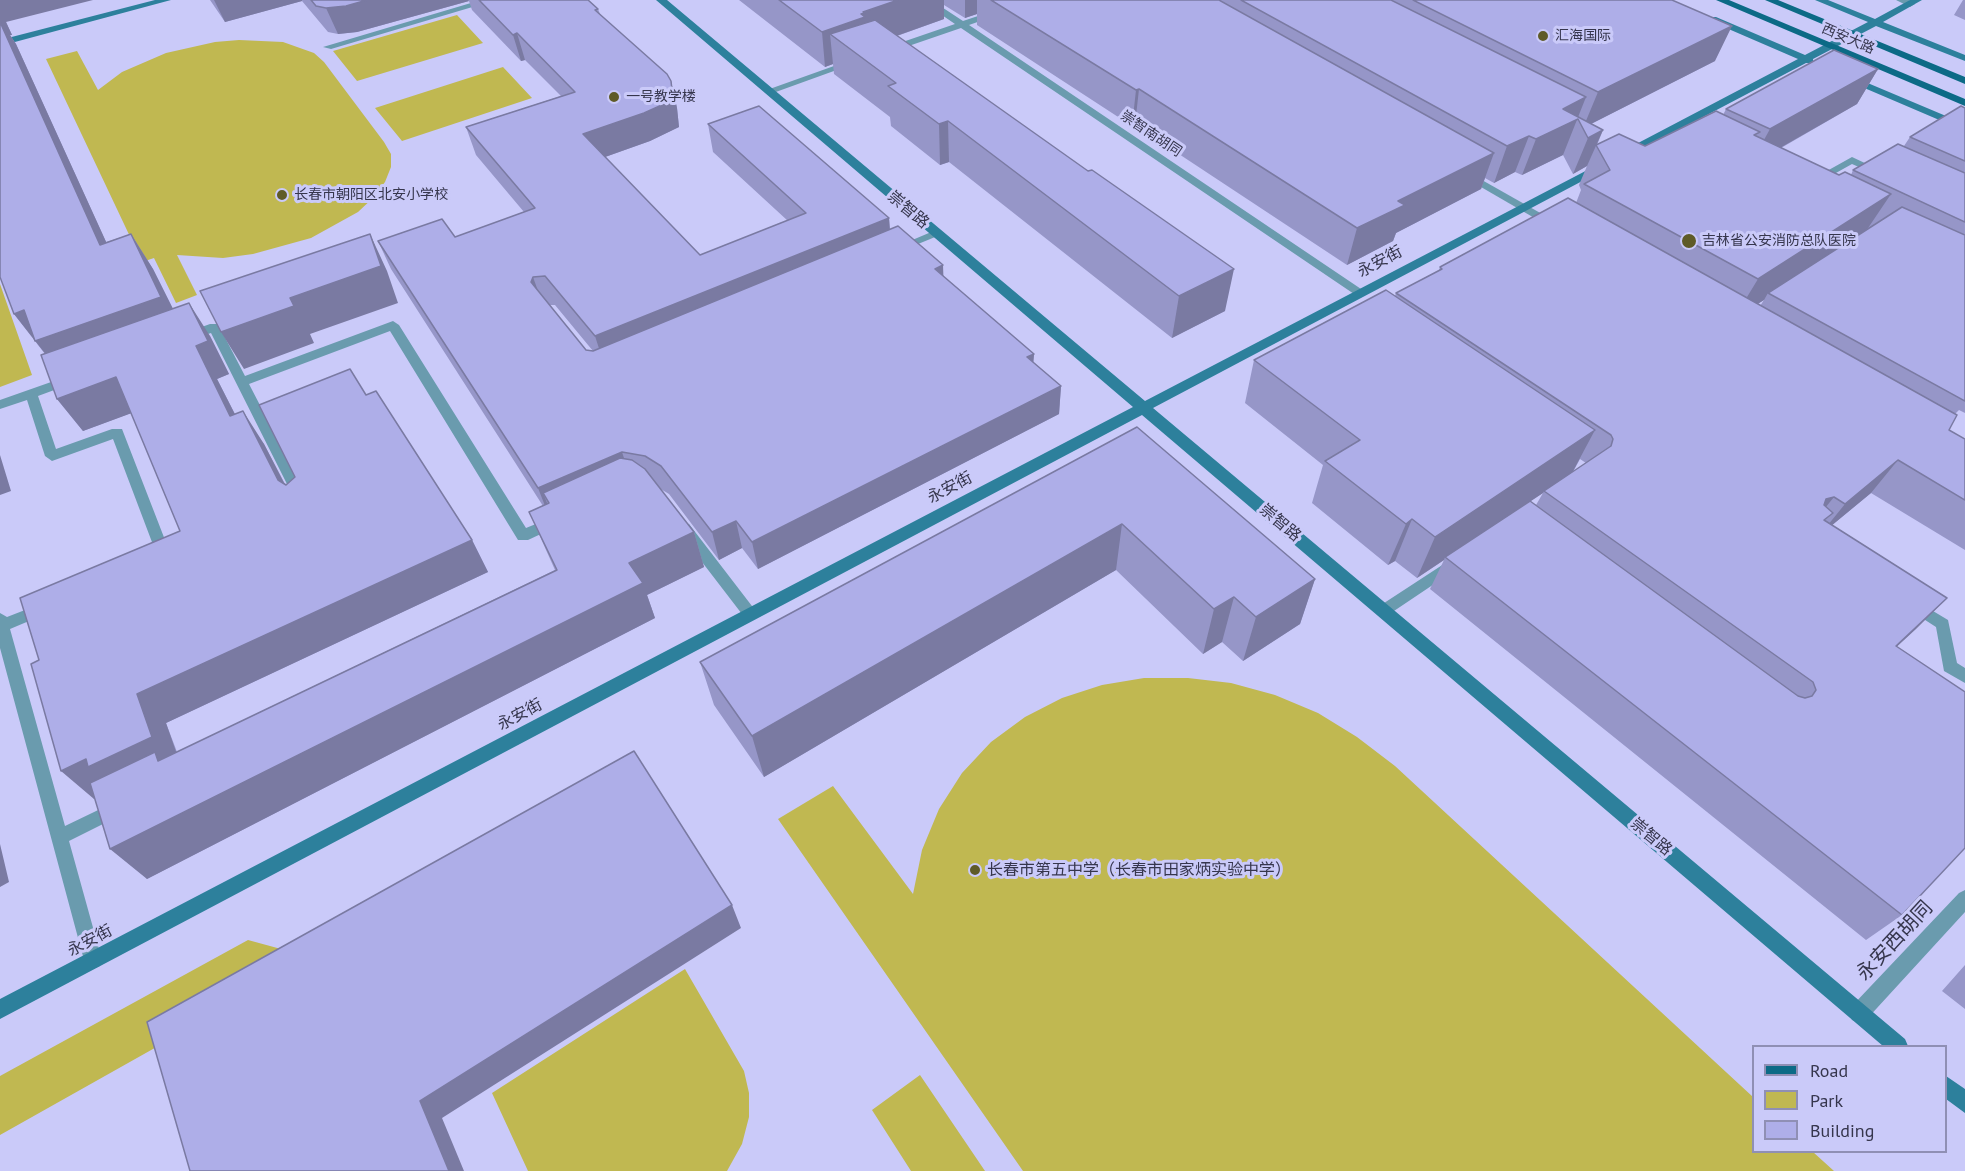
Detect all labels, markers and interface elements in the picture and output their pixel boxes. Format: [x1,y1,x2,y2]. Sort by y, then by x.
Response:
street label: 西安大路 [1819,20,1877,58]
place label: 汇海国际 [1555,28,1611,44]
marker: 汇海国际 [1536,29,1550,43]
place label: 一号教学楼 [626,89,696,105]
marker: 一号教学楼 [607,90,621,104]
street label: 崇智南胡同 [1117,107,1185,161]
place label: 长春市朝阳区北安小学校 [294,187,448,203]
street label: 崇智路 [883,187,933,233]
marker: 长春市朝阳区北安小学校 [275,188,289,202]
marker: 吉林省公安消防总队医院 [1680,232,1698,250]
place label: 吉林省公安消防总队医院 [1702,233,1856,249]
street label: 永安街 [1354,242,1406,282]
street label: 永安街 [924,468,976,508]
street label: 崇智路 [1255,500,1305,546]
street label: 永安街 [494,695,546,735]
street label: 崇智路 [1626,814,1676,860]
place label: 长春市第五中学（长春市田家炳实验中学） [987,860,1291,880]
marker: 长春市第五中学（长春市田家炳实验中学） [968,863,982,877]
street label: 永安西胡同 [1852,896,1938,986]
street label: 永安街 [64,921,116,961]
legend [1752,1045,1947,1153]
text: Road [1810,1059,1848,1082]
text: Park [1810,1089,1843,1112]
text: Building [1810,1119,1874,1142]

